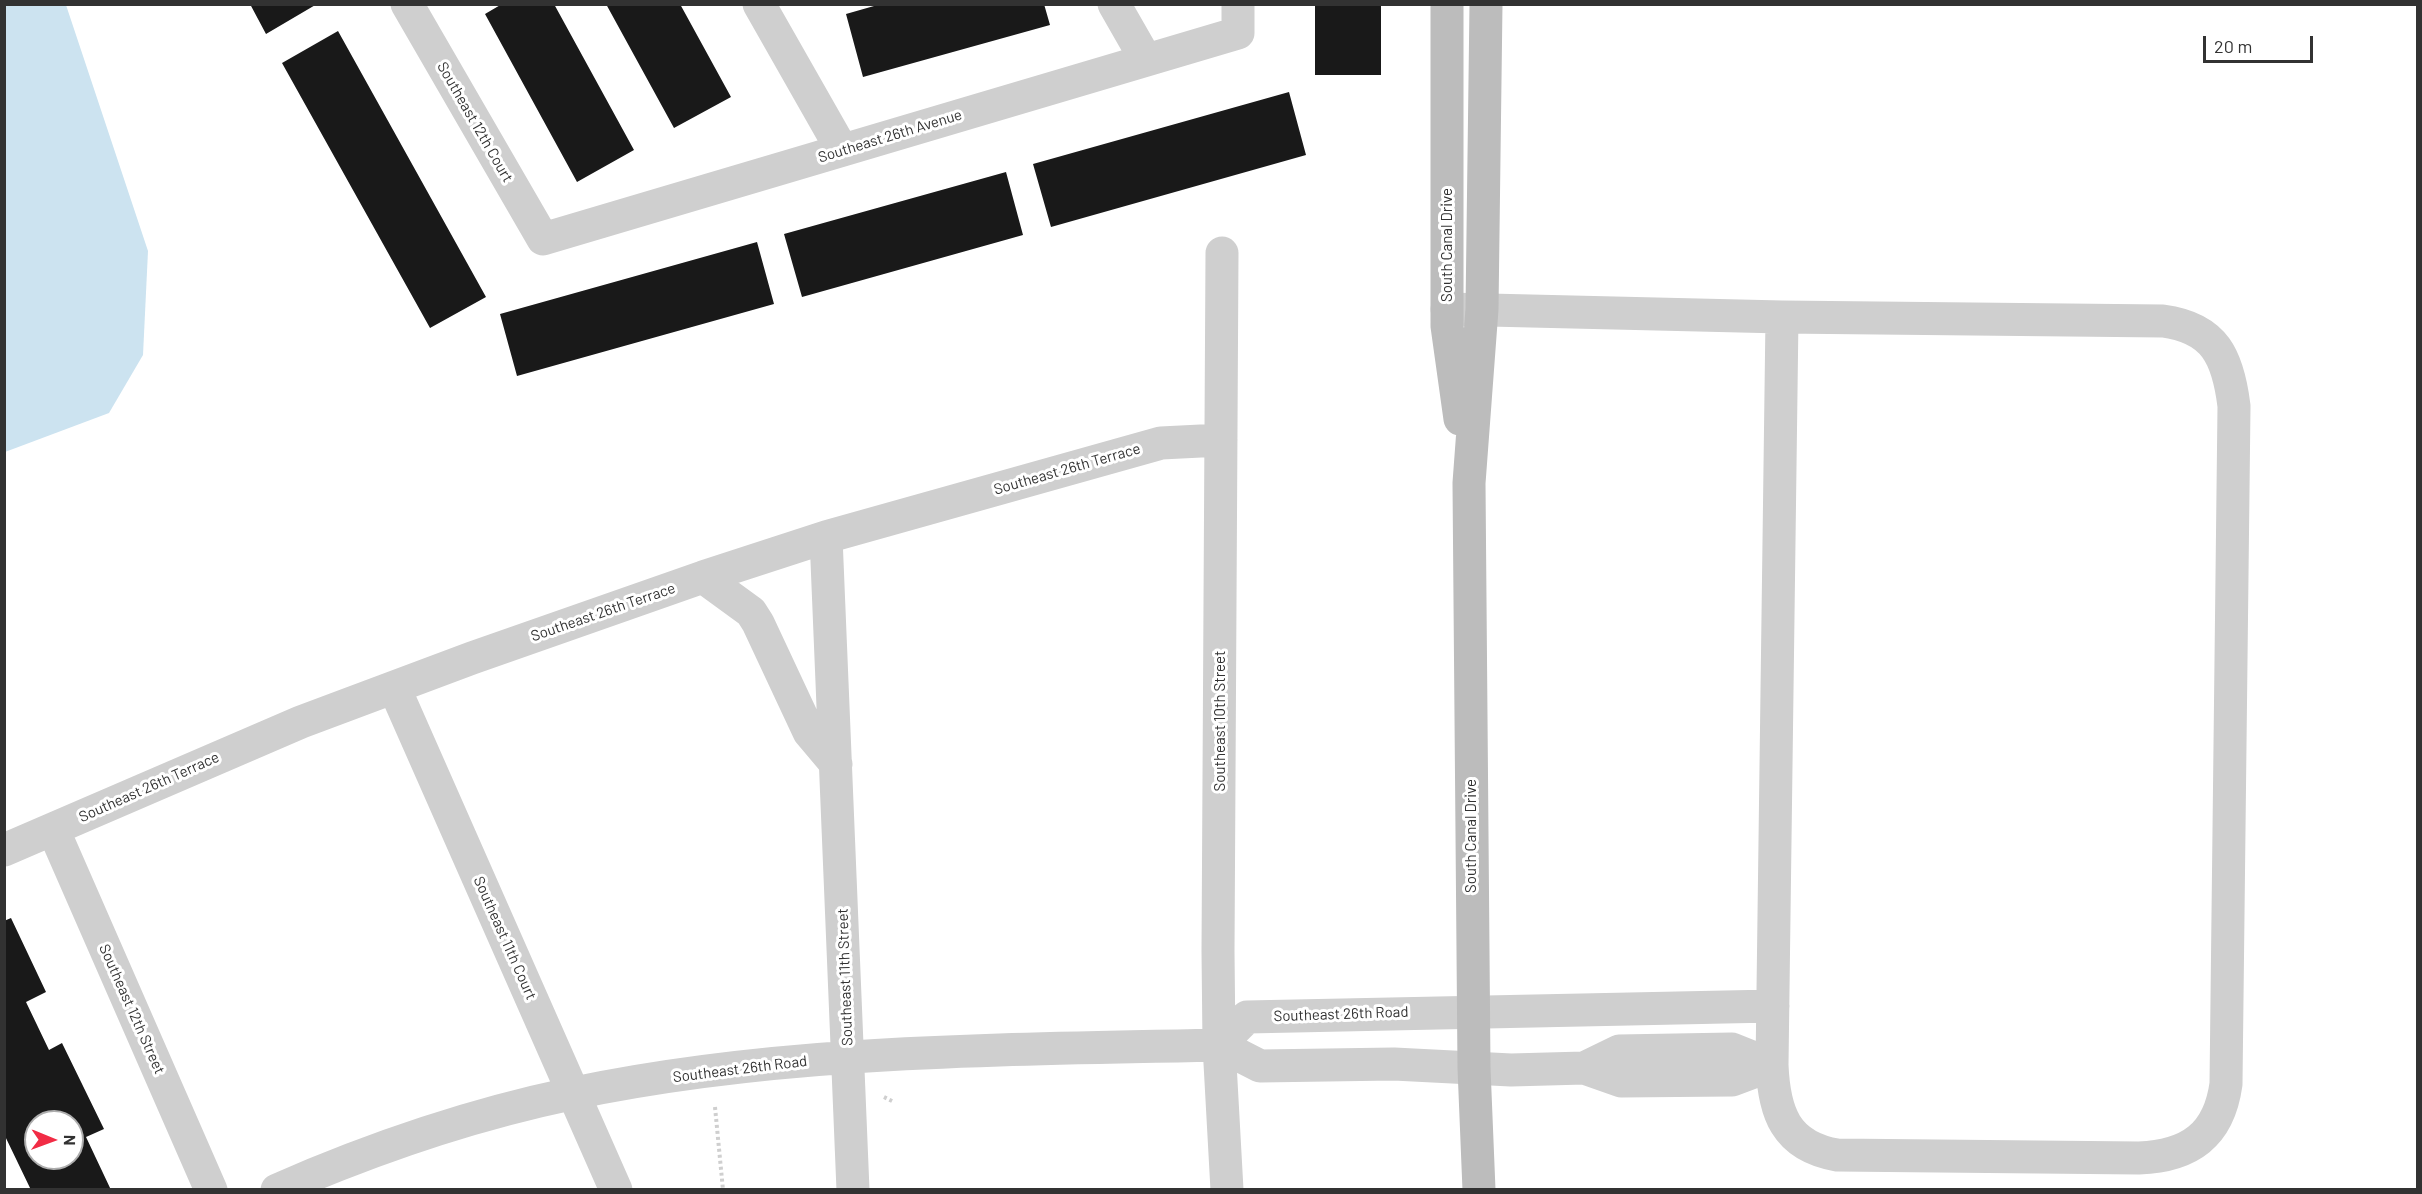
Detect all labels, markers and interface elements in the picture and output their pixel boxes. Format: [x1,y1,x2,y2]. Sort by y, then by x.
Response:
scale bar [2206,24,2316,62]
text: 20 m [2214,35,2252,57]
street label: Southeast 12th Court [433,59,517,185]
street label: Southeast 26th Avenue [816,106,964,166]
street label: South Canal Drive [1438,188,1456,302]
street label: Southeast 26th Terrace [992,439,1142,499]
street label: Southeast 26th Terrace [528,579,678,645]
street label: Southeast 10th Street [1211,651,1229,791]
street label: Southeast 26th Terrace [76,748,222,826]
street label: South Canal Drive [1462,779,1480,893]
street label: Southeast 11th Court [470,874,540,1002]
street label: Southeast 11th Street [834,908,856,1046]
street label: Southeast 12th Street [95,941,169,1077]
street label: Southeast 26th Road [1273,1003,1409,1025]
street label: Southeast 26th Road [672,1052,808,1086]
north arrow [24,1110,84,1170]
text: N [61,1135,80,1146]

